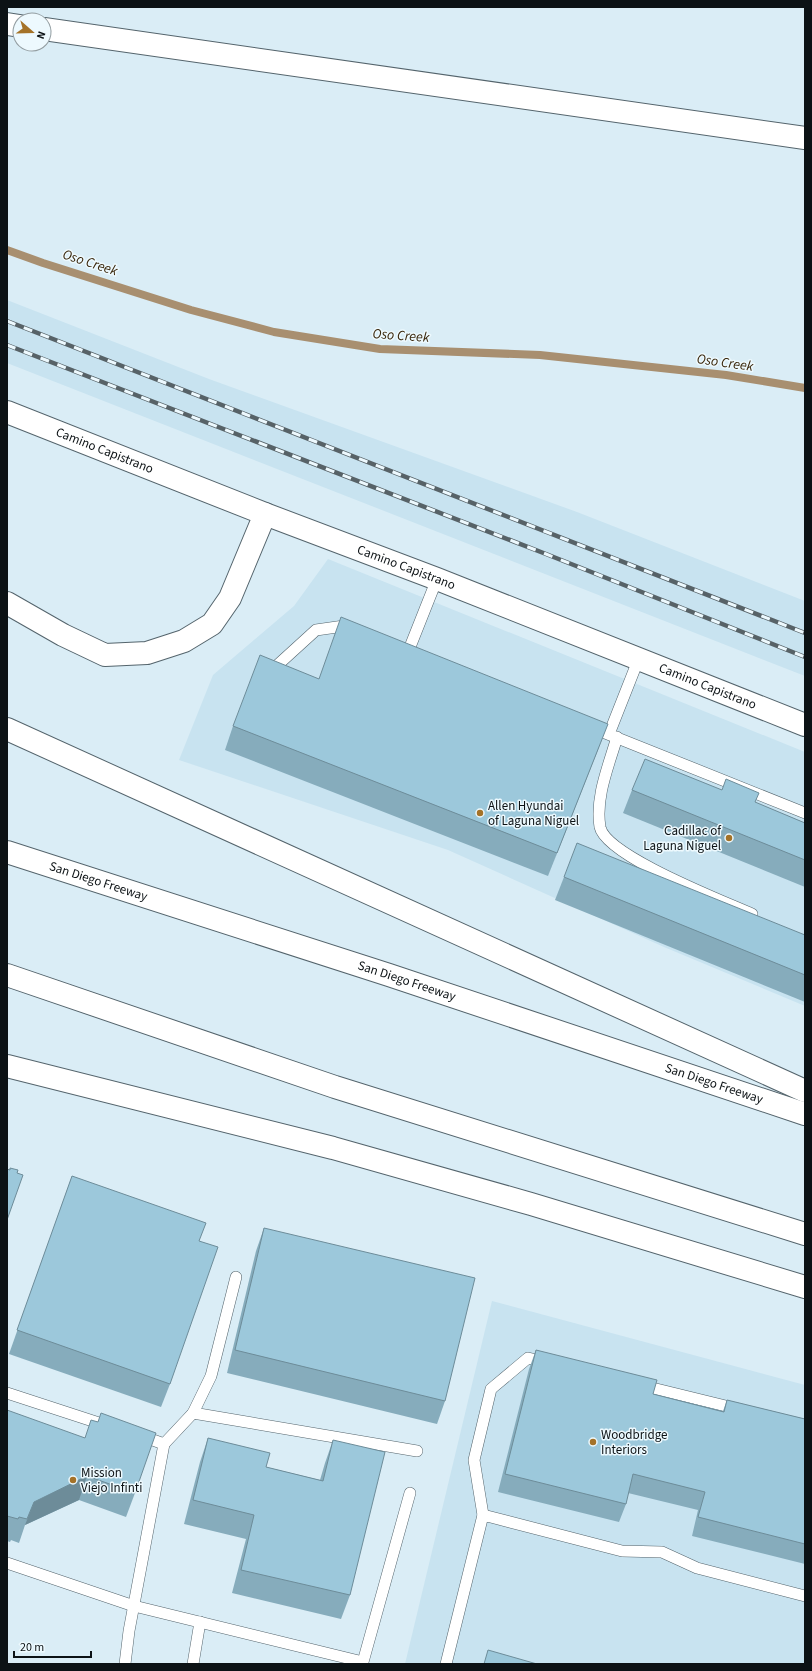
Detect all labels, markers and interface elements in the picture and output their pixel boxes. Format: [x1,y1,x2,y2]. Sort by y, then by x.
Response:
north arrow [12,12,52,52]
text: N [33,29,49,41]
water label: Oso Creek [60,245,120,281]
water label: Oso Creek [372,324,430,348]
water label: Oso Creek [695,349,755,377]
street label: Camino Capistrano [53,423,156,478]
street label: Camino Capistrano [355,541,458,594]
street label: Camino Capistrano [656,659,759,714]
place label: Allen Hyundai of Laguna Niguel [488,797,579,830]
marker: Allen Hyundai of Laguna Niguel [475,808,485,818]
place label: Cadillac of Laguna Niguel [643,822,722,855]
marker: Cadillac of Laguna Niguel [724,833,734,843]
street label: San Diego Freeway [47,857,150,906]
street label: San Diego Freeway [355,956,458,1006]
street label: San Diego Freeway [663,1059,765,1108]
place label: Woodbridge Interiors [601,1426,667,1459]
marker: Woodbridge Interiors [588,1437,598,1447]
place label: Mission Viejo Infinti [81,1464,142,1497]
marker: Mission Viejo Infinti [68,1475,78,1485]
scale bar [14,1633,91,1659]
text: 20 m [20,1639,44,1656]

